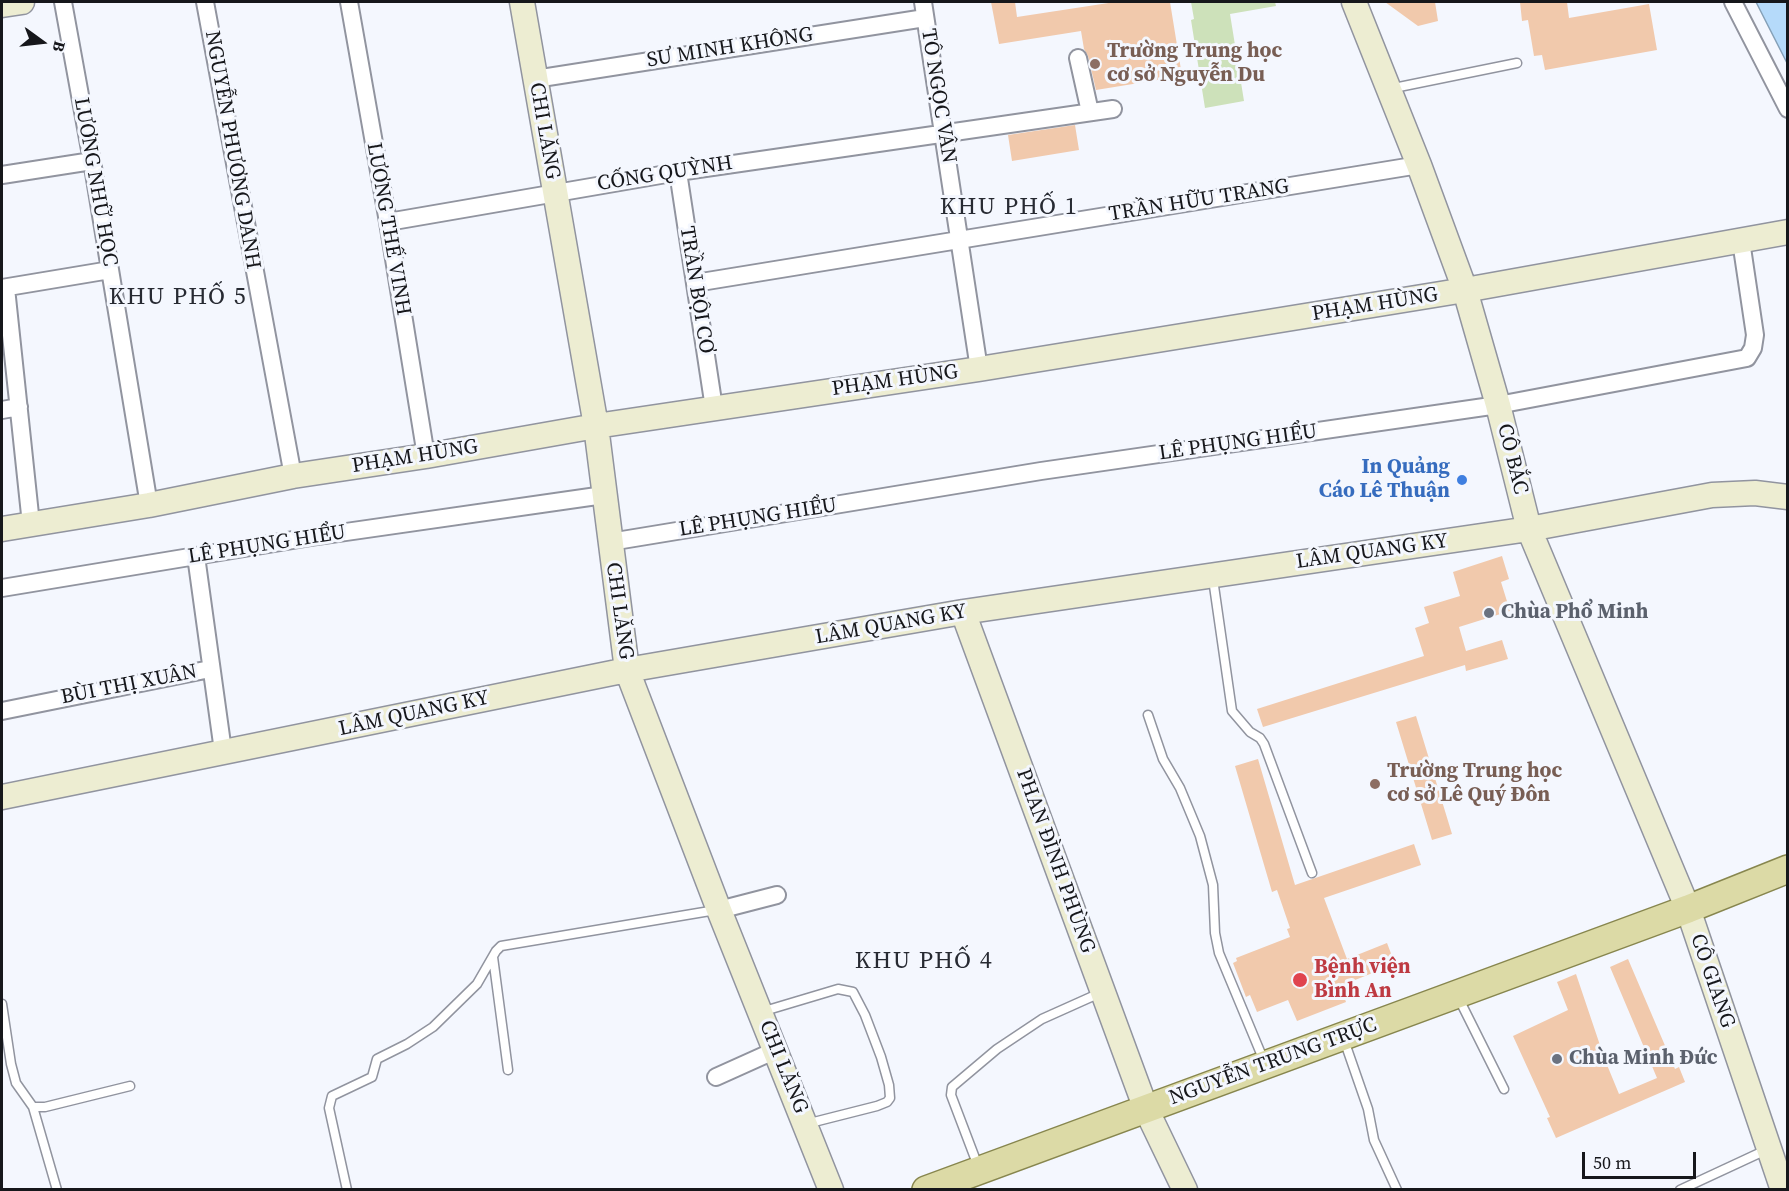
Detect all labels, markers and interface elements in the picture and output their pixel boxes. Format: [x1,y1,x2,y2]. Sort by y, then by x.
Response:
north arrow [12,12,72,72]
street label: SƯ MINH KHÔNG [645,22,815,74]
street label: TÔ NGỌC VÂN [915,27,961,165]
street label: NGUYỄN PHƯƠNG DANH [199,29,265,271]
text: B [47,39,71,55]
place label: Trường Trung học cơ sở Nguyễn Du [1107,39,1282,89]
marker: Trường Trung học cơ sở Nguyễn Du [1088,57,1102,71]
street label: CHI LĂNG [523,81,565,181]
street label: LƯƠNG NHỮ HỌC [68,96,122,268]
street label: LƯƠNG THẾ VINH [360,141,416,317]
street label: CỐNG QUỲNH [596,151,734,197]
street label: TRẦN HỮU TRANG [1107,174,1291,228]
district label: KHU PHỐ 1 [940,194,1078,222]
street label: TRẦN BỘI CƠ [673,224,719,356]
street label: PHẠM HÙNG [1310,283,1440,327]
district label: KHU PHỐ 5 [109,284,247,312]
street label: PHẠM HÙNG [830,360,960,402]
street label: LÊ PHỤNG HIỂU [1157,419,1319,467]
street label: CÔ BẮC [1491,421,1533,497]
street label: PHẠM HÙNG [350,435,480,479]
place label: In Quảng Cáo Lê Thuận [1319,455,1450,505]
marker: In Quảng Cáo Lê Thuận [1455,473,1469,487]
street label: LÊ PHỤNG HIỂU [677,493,839,543]
street label: LÊ PHỤNG HIỂU [186,520,348,570]
street label: LÂM QUANG KY [1294,529,1450,575]
street label: CHI LĂNG [600,561,638,661]
street label: LÂM QUANG KY [813,599,969,651]
place label: Chùa Phổ Minh [1501,600,1649,626]
marker: Chùa Phổ Minh [1482,606,1496,620]
street label: BÙI THỊ XUÂN [59,659,199,711]
street label: LÂM QUANG KY [336,686,492,742]
place label: Trường Trung học cơ sở Lê Quý Đôn [1387,759,1562,809]
street label: PHAN ĐÌNH PHÙNG [1010,765,1100,957]
marker: Trường Trung học cơ sở Lê Quý Đôn [1368,777,1382,791]
street label: CÔ GIANG [1684,931,1740,1031]
district label: KHU PHỐ 4 [855,948,993,976]
place label: Bệnh viện Bình An [1314,955,1411,1005]
marker: Bệnh viện Bình An [1291,971,1309,989]
street label: NGUYỄN TRUNG TRỰC [1166,1013,1380,1111]
street label: CHI LĂNG [753,1017,813,1117]
place label: Chùa Minh Đức [1569,1046,1717,1072]
marker: Chùa Minh Đức [1550,1052,1564,1066]
scale bar [1585,1140,1699,1178]
text: 50 m [1593,1150,1631,1175]

